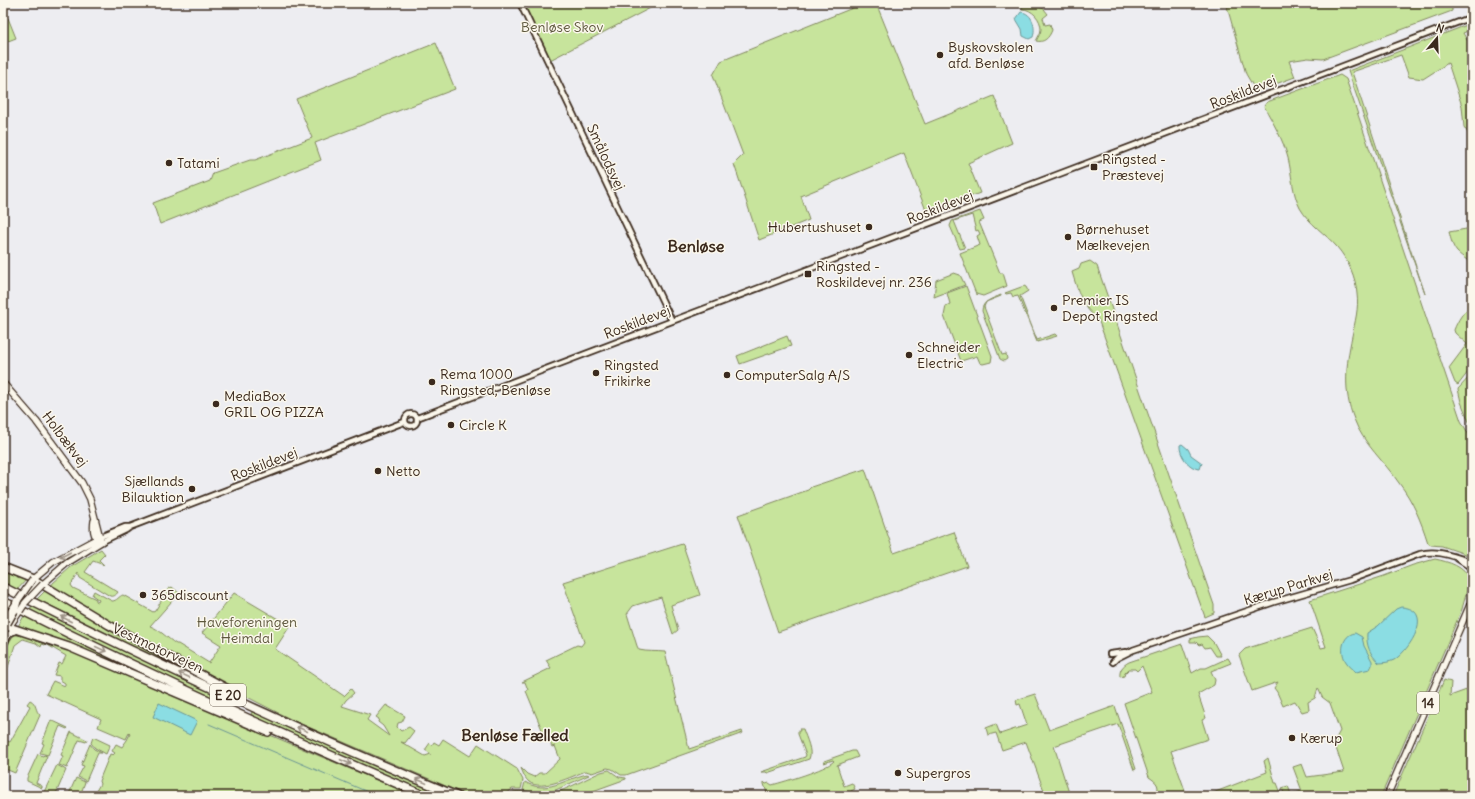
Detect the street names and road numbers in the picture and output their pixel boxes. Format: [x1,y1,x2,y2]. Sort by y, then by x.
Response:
street label: Roskildevej [1207,71,1279,113]
street label: Smålodsvej [583,121,629,193]
street label: Roskildevej [904,186,976,228]
street label: Roskildevej [601,301,673,343]
street label: Holbækvej [38,408,92,470]
street label: Roskildevej [228,443,300,485]
street label: Kærup Parkvej [1241,565,1335,609]
street label: Vestmotorvejen [110,619,206,677]
road number: E 20 [210,684,246,706]
road number: 14 [1417,692,1439,714]

